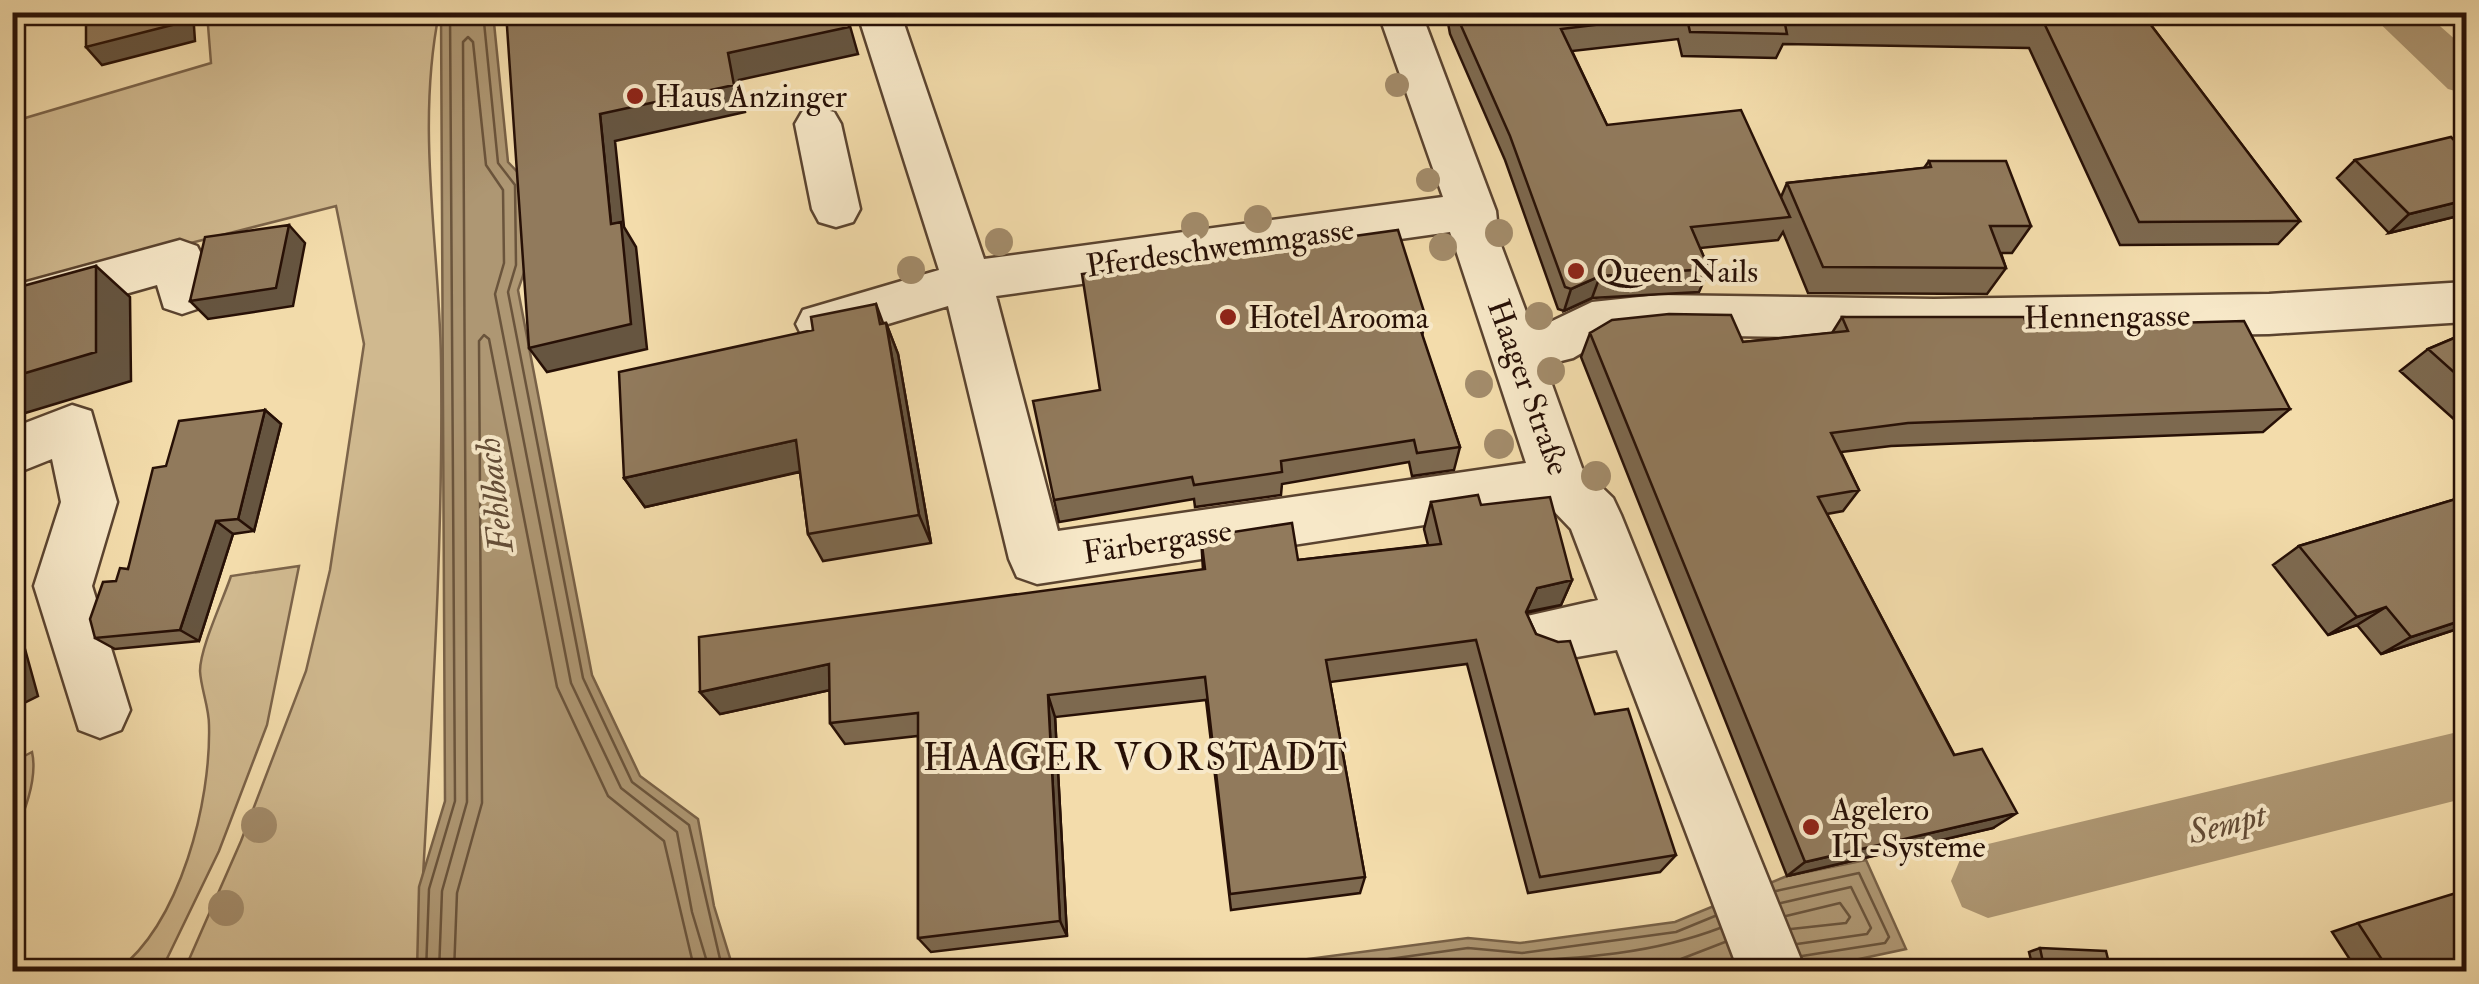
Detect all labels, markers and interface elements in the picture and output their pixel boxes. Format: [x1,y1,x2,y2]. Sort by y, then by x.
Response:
place label: Haus Anzinger [655,77,847,117]
marker: Haus Anzinger [624,85,646,107]
street label: Pferdeschwemmgasse [1084,209,1357,287]
place label: Queen Nails [1596,252,1758,292]
marker: Queen Nails [1565,260,1587,282]
street label: Haager Straße [1478,294,1578,481]
street label: Hennengasse [2024,296,2191,338]
place label: Hotel Arooma [1248,298,1430,338]
marker: Hotel Arooma [1217,306,1239,328]
water label: Fehlbach [466,435,524,557]
street label: Färbergasse [1080,510,1234,573]
district label: HAAGER VORSTADT [923,734,1349,782]
place label: Agelero IT-Systeme [1830,790,1986,867]
water label: Sempt [2183,793,2272,855]
marker: Agelero IT-Systeme [1800,816,1822,838]

